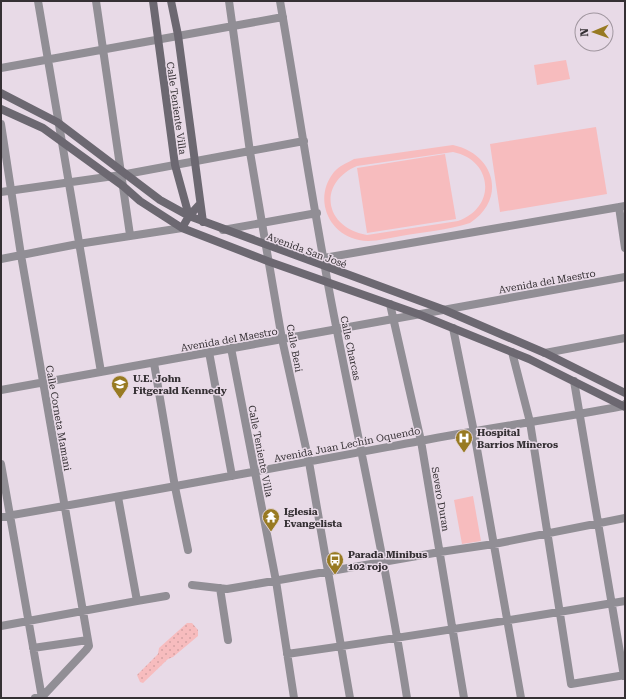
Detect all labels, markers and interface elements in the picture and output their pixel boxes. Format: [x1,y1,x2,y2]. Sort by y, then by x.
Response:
north arrow [574,12,614,52]
text: N [578,27,591,37]
street label: Calle Teniente Villa [165,61,189,156]
street label: Avenida San José [265,231,349,270]
street label: Avenida del Maestro [498,268,596,295]
street label: Calle Charcas [338,315,363,382]
street label: Calle Beni [284,323,305,373]
street label: Avenida del Maestro [180,326,278,353]
street label: Calle Corneta Mamani [44,365,73,472]
place label: U.E. John Fitgerald Kennedy [133,373,227,396]
school or university icon: U.E. John Fitgerald Kennedy [110,374,130,399]
street label: Calle Teniente Villa [246,404,275,499]
street label: Avenida Juan Lechín Oquendo [273,425,421,464]
place label: Hospital Barrios Mineros [477,427,558,450]
hospital icon: Hospital Barrios Mineros [454,428,474,453]
street label: Severo Duran [429,466,452,533]
place label: Iglesia Evangelista [284,506,342,529]
temple icon: Iglesia Evangelista [261,507,281,532]
place label: Parada Minibus 102 rojo [348,549,427,572]
bus stop icon: Parada Minibus 102 rojo [325,550,345,575]

